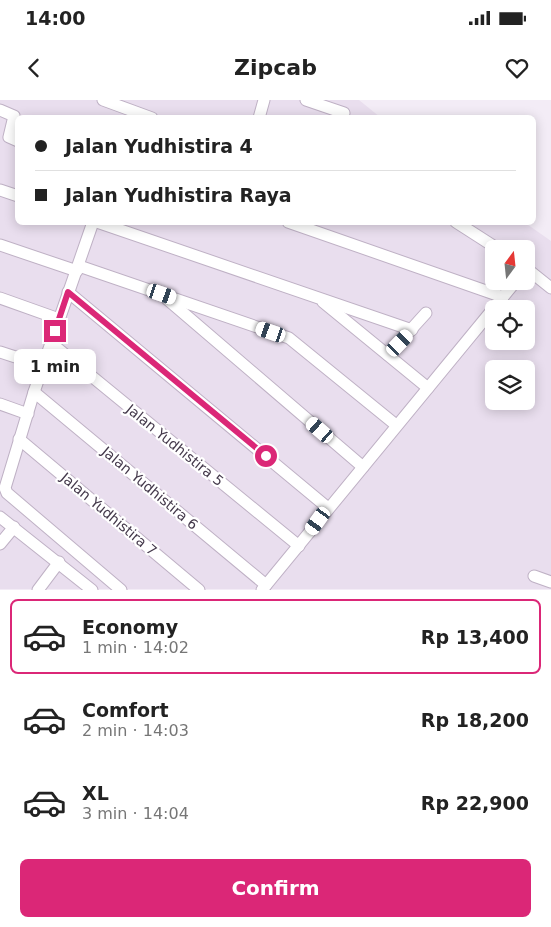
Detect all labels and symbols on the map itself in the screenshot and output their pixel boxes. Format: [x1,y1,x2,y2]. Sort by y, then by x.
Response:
north arrow [485,240,535,290]
car [145,282,178,306]
route end [44,320,66,342]
car [254,320,287,344]
car [384,327,415,359]
callout: 1 min [14,348,96,384]
street label: Jalan Yudhistira 5 [122,400,227,489]
car [303,414,336,446]
street label: Jalan Yudhistira 6 [98,443,201,533]
route start [255,445,277,467]
street label: Jalan Yudhistira 7 [57,469,160,559]
car [303,504,332,538]

